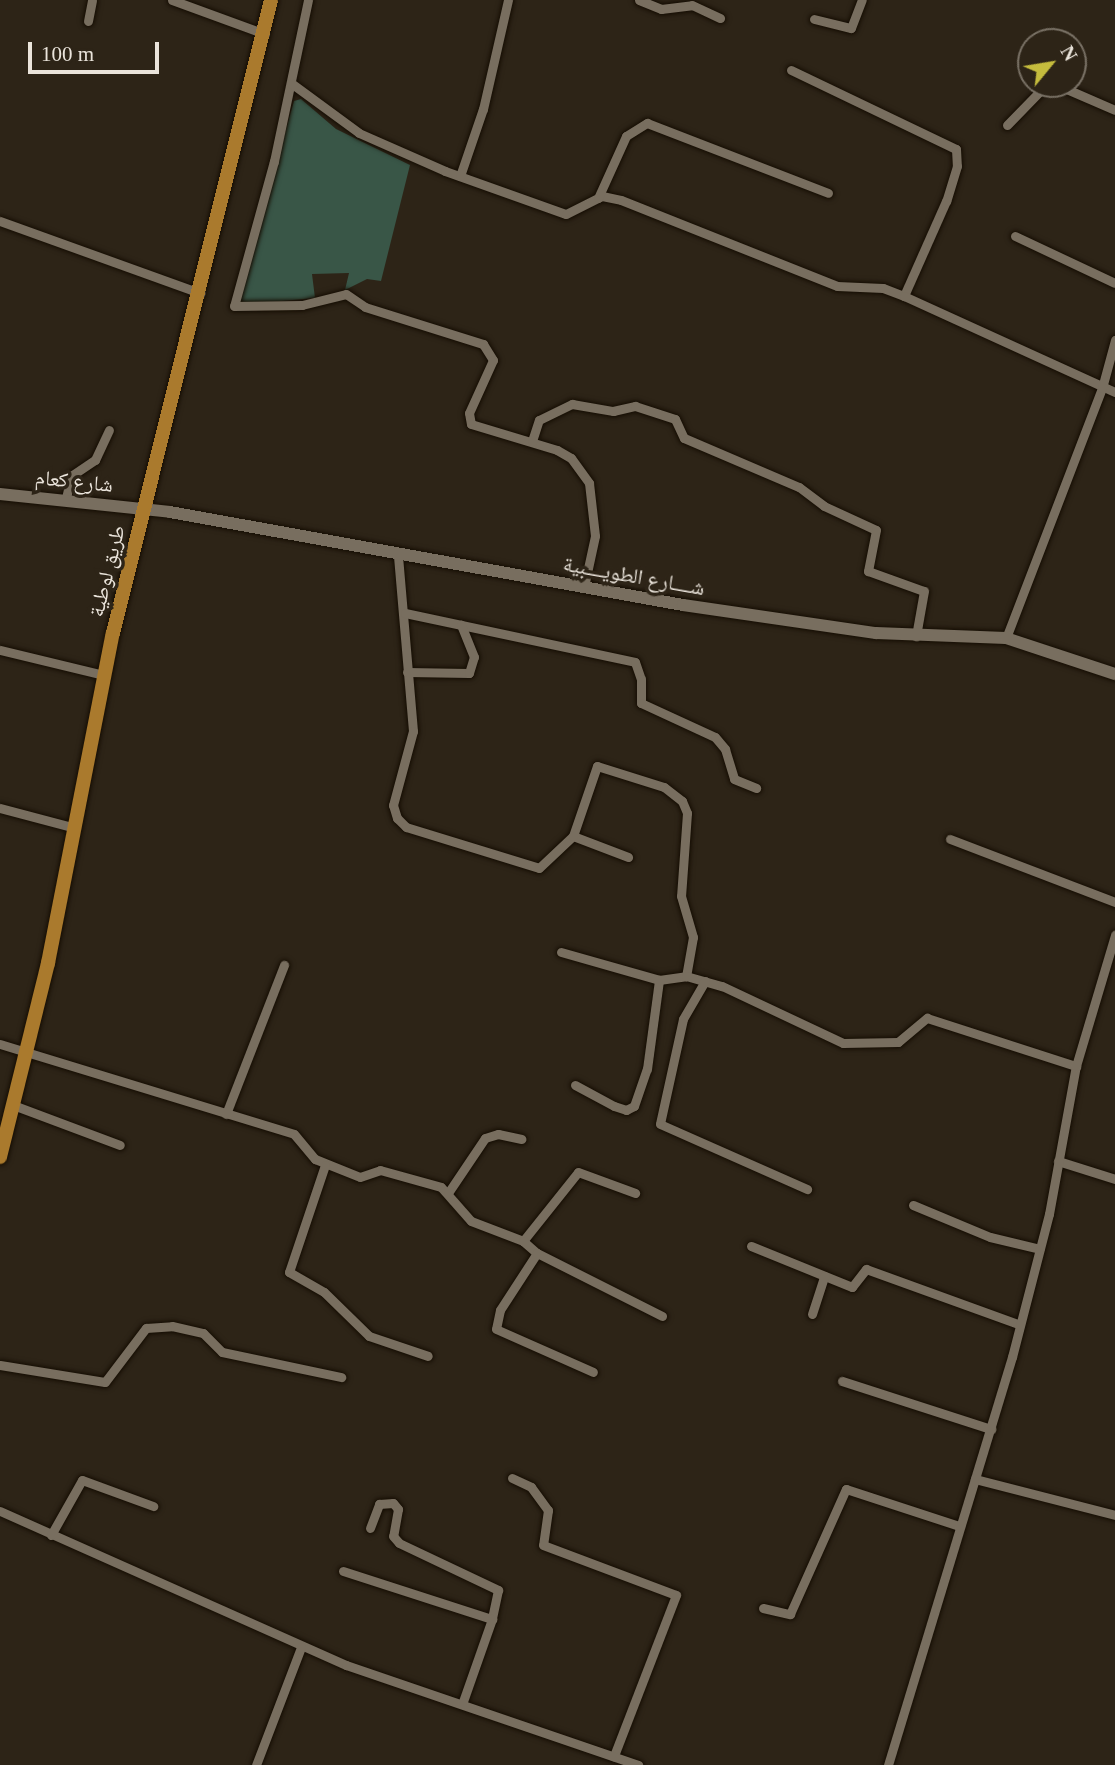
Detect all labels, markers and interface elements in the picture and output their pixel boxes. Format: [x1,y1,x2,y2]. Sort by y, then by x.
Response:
scale bar [32,28,163,72]
north arrow [1017,28,1087,98]
text: 100 m [41,42,94,66]
text: N [1056,42,1081,64]
street label: شارع كعام [34,464,114,498]
street label: طريق لوطية [83,523,131,619]
street label: شــــارع الطويــــبية [561,551,707,601]

